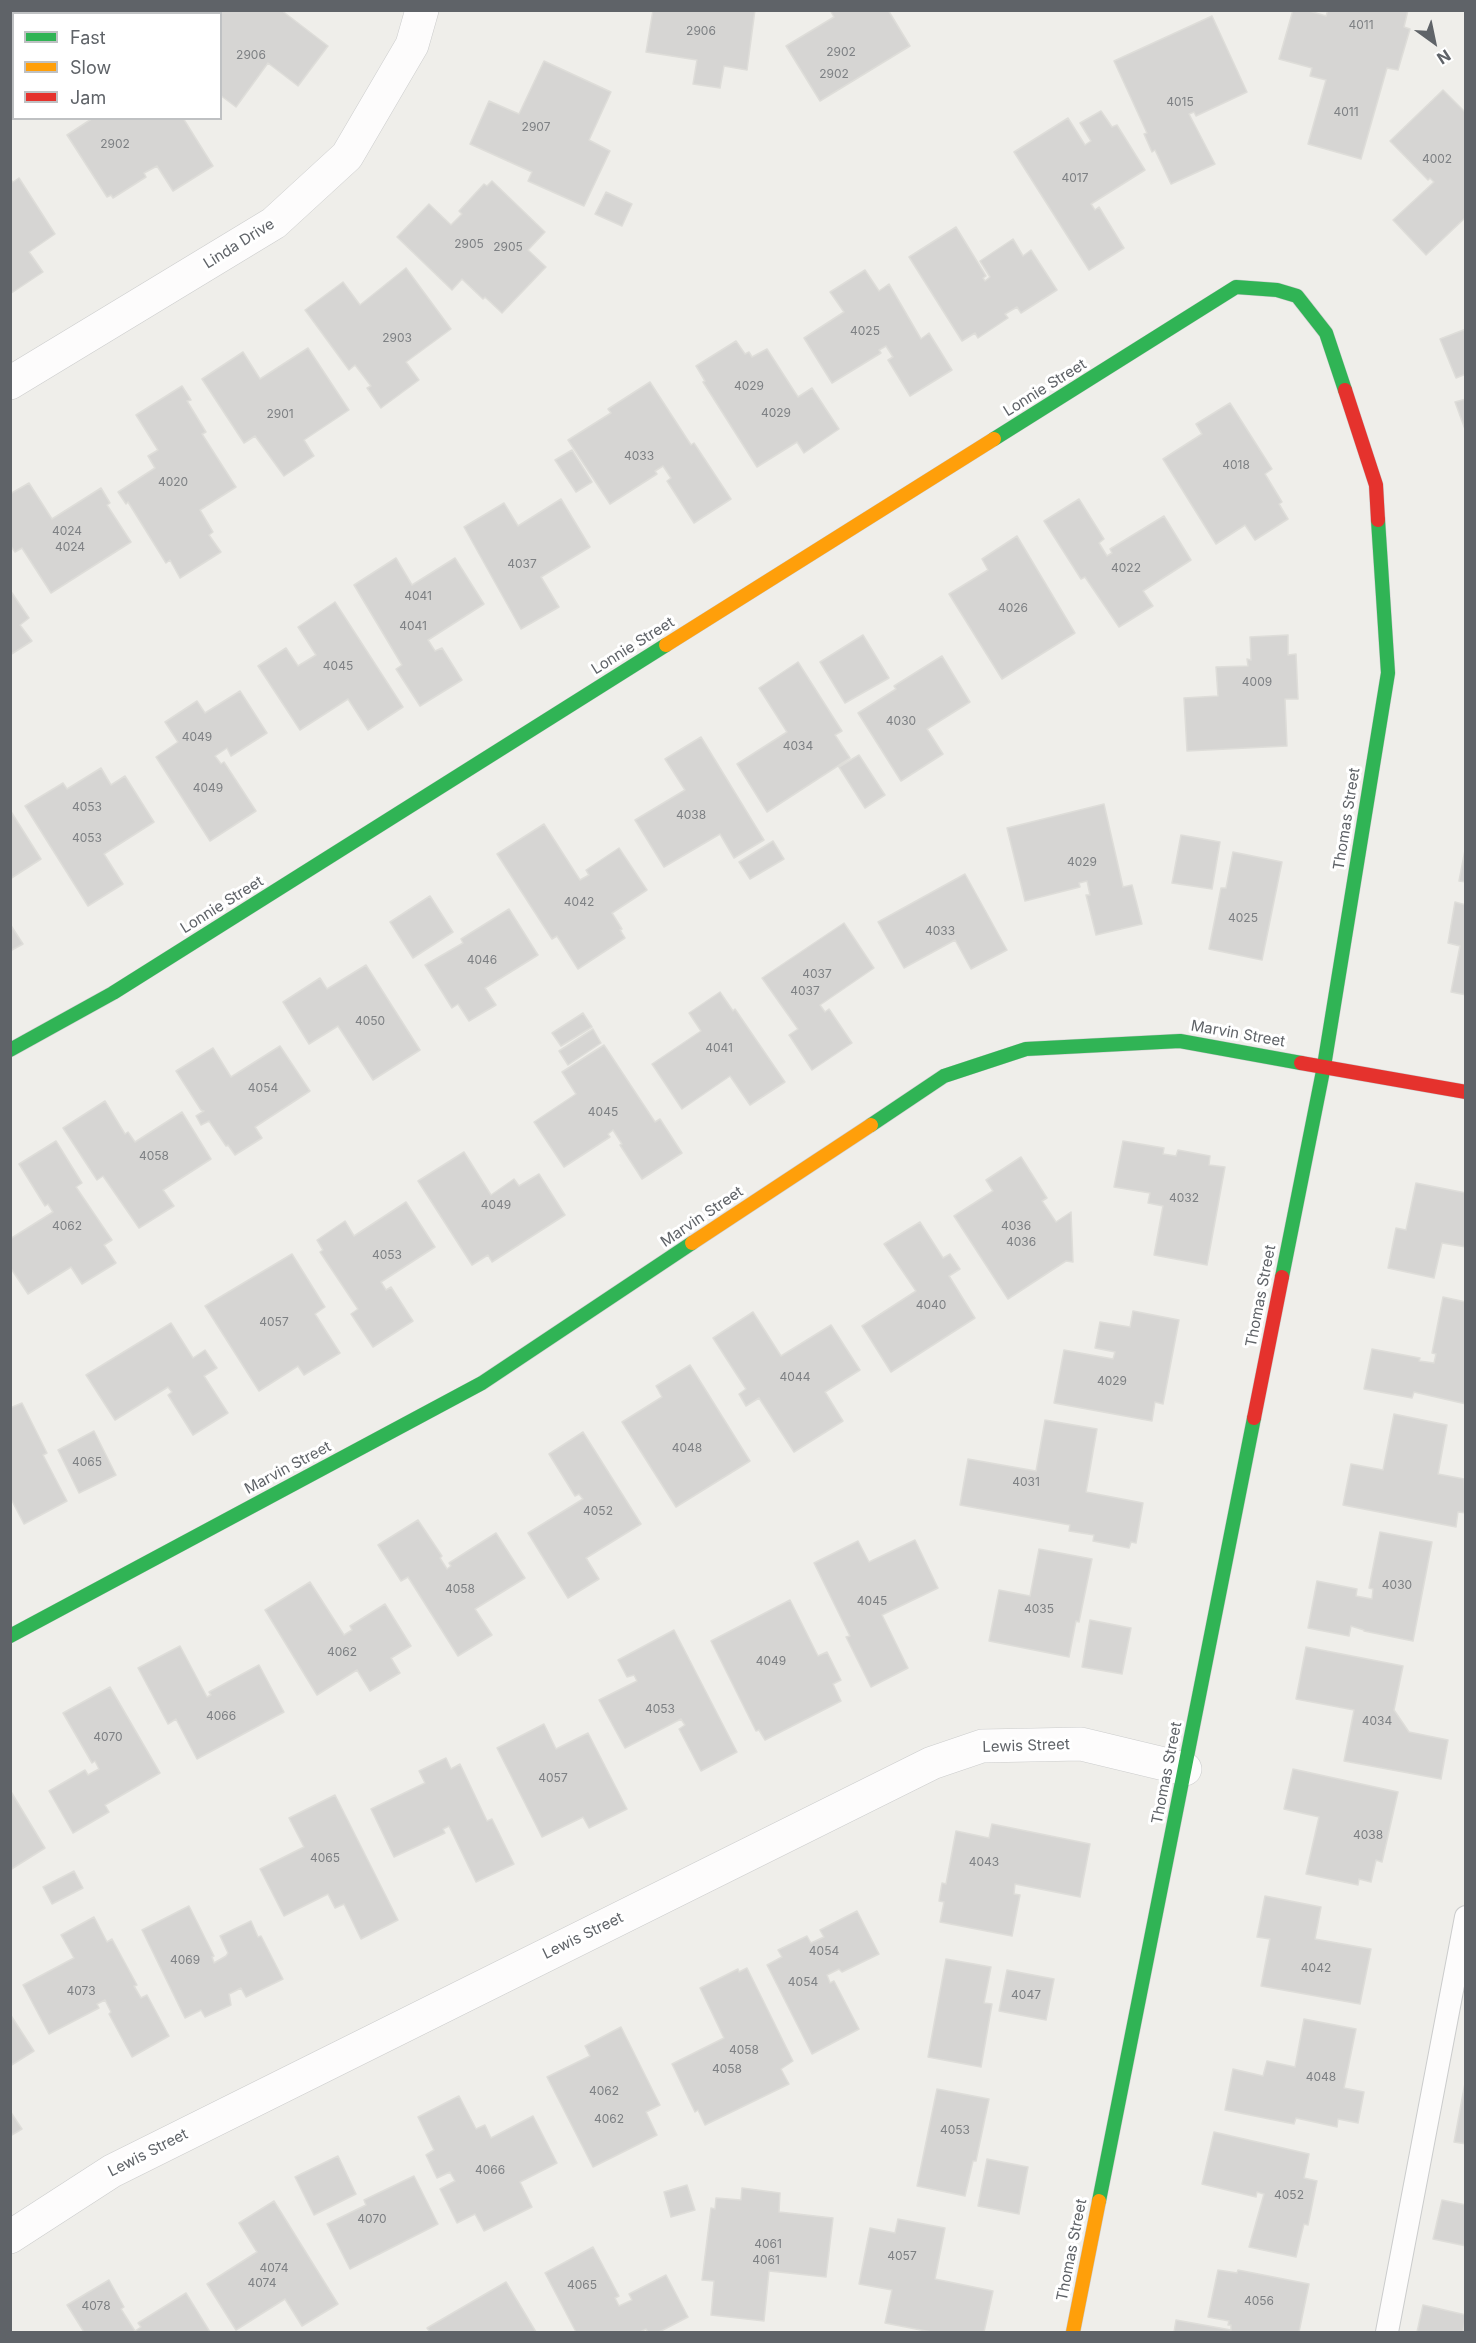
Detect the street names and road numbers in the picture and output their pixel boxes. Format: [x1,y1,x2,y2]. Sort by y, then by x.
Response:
street label: Linda Drive [200,215,278,273]
street label: Lonnie Street [1000,355,1090,421]
street label: Lonnie Street [588,613,678,679]
street label: Thomas Street [1330,766,1364,872]
street label: Lonnie Street [177,872,267,938]
street label: Marvin Street [1189,1017,1287,1051]
street label: Marvin Street [657,1183,747,1251]
street label: Thomas Street [1242,1243,1280,1349]
street label: Marvin Street [242,1438,334,1498]
street label: Thomas Street [1148,1720,1186,1826]
street label: Lewis Street [982,1735,1070,1757]
street label: Lewis Street [540,1909,626,1963]
street label: Lewis Street [105,2125,191,2181]
street label: Thomas Street [1053,2197,1091,2303]

